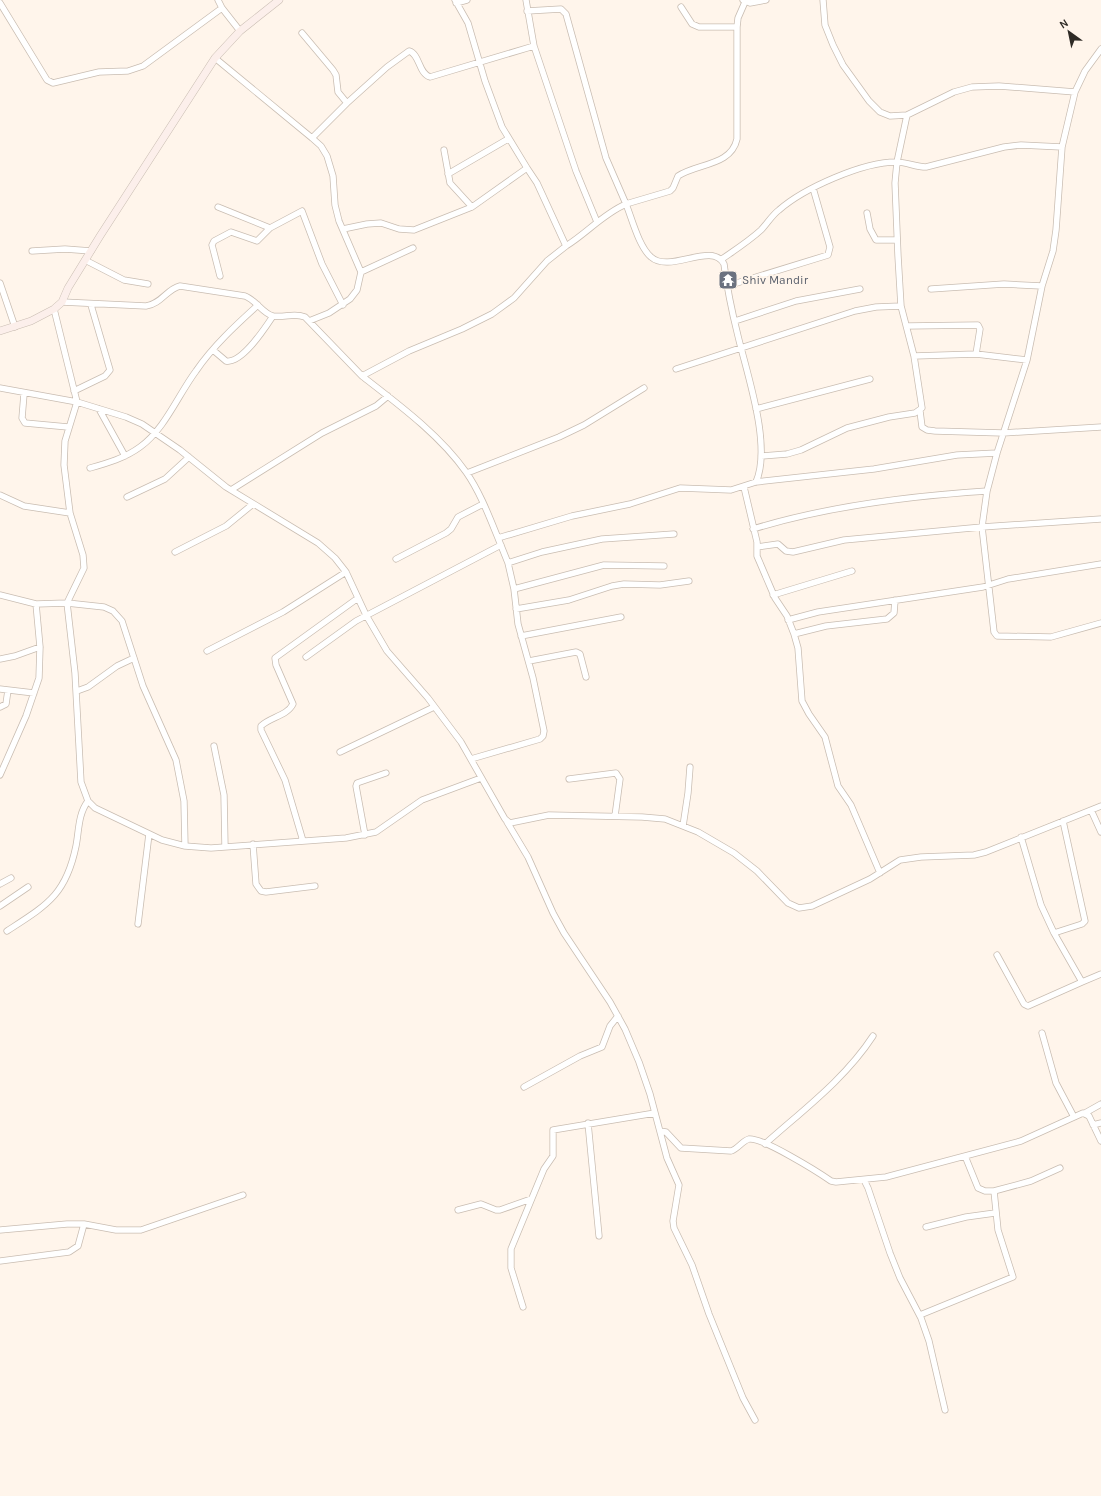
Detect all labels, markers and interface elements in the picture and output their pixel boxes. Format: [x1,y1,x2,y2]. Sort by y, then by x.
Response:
north arrow [1049,12,1089,52]
text: N [1057,16,1071,32]
temple icon: Shiv Mandir [717,269,739,291]
place label: Shiv Mandir [742,273,809,287]

